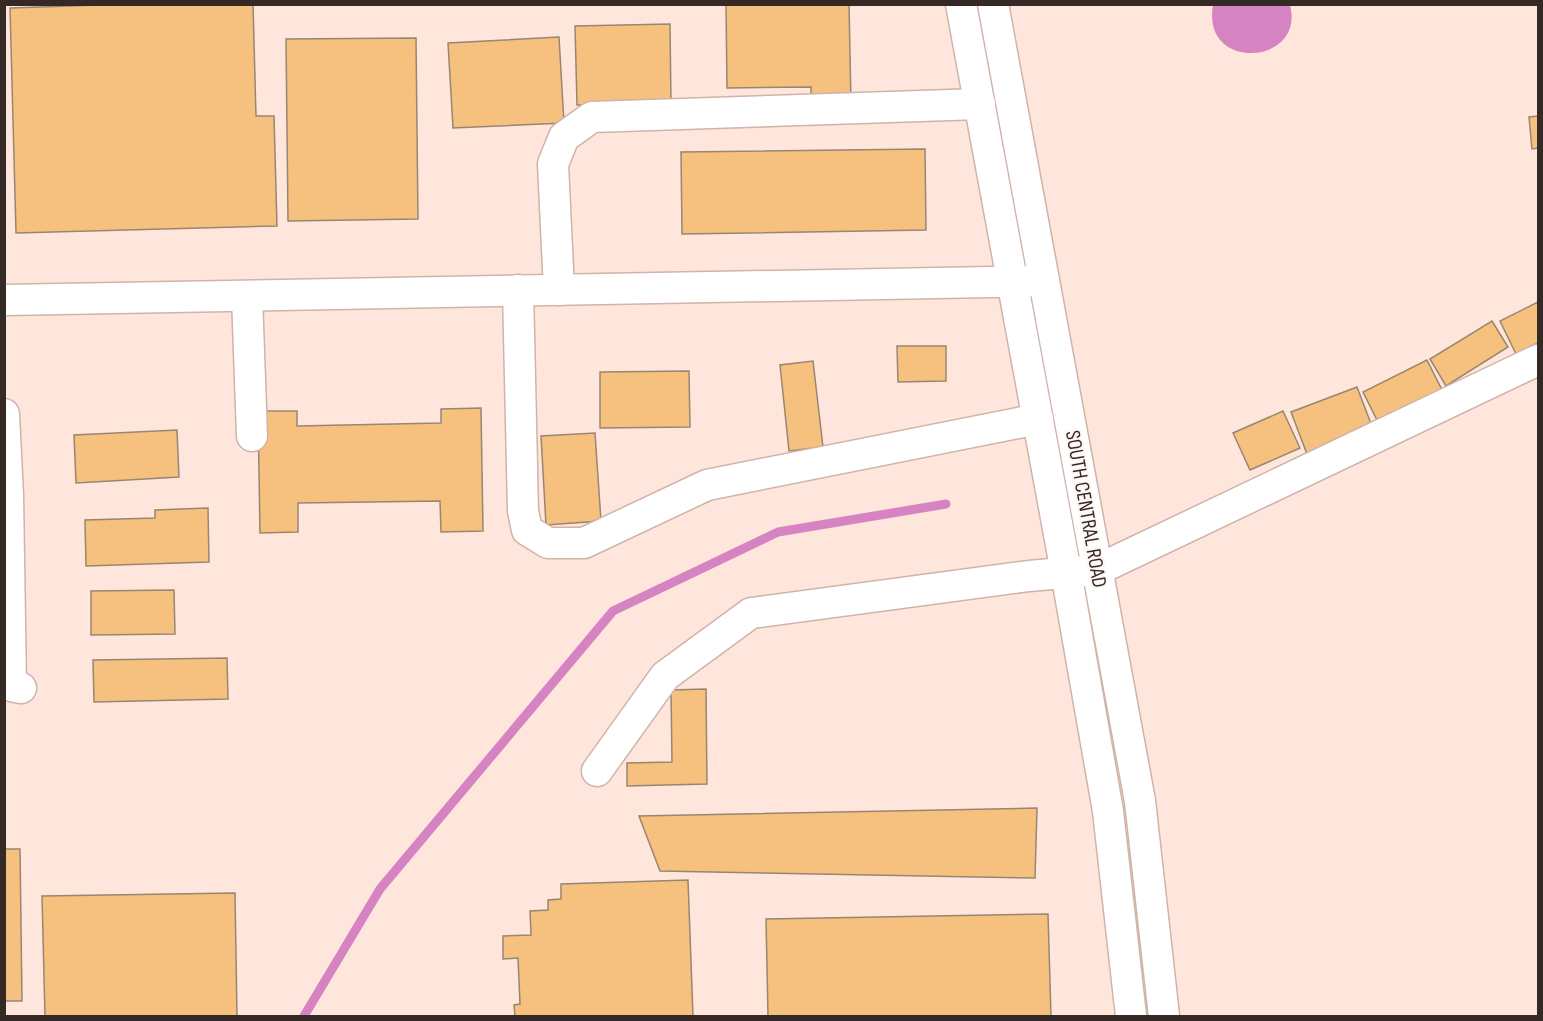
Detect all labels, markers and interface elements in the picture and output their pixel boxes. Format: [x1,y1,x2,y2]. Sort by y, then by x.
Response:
street label: SOUTH CENTRAL ROAD [1060,429,1112,589]

